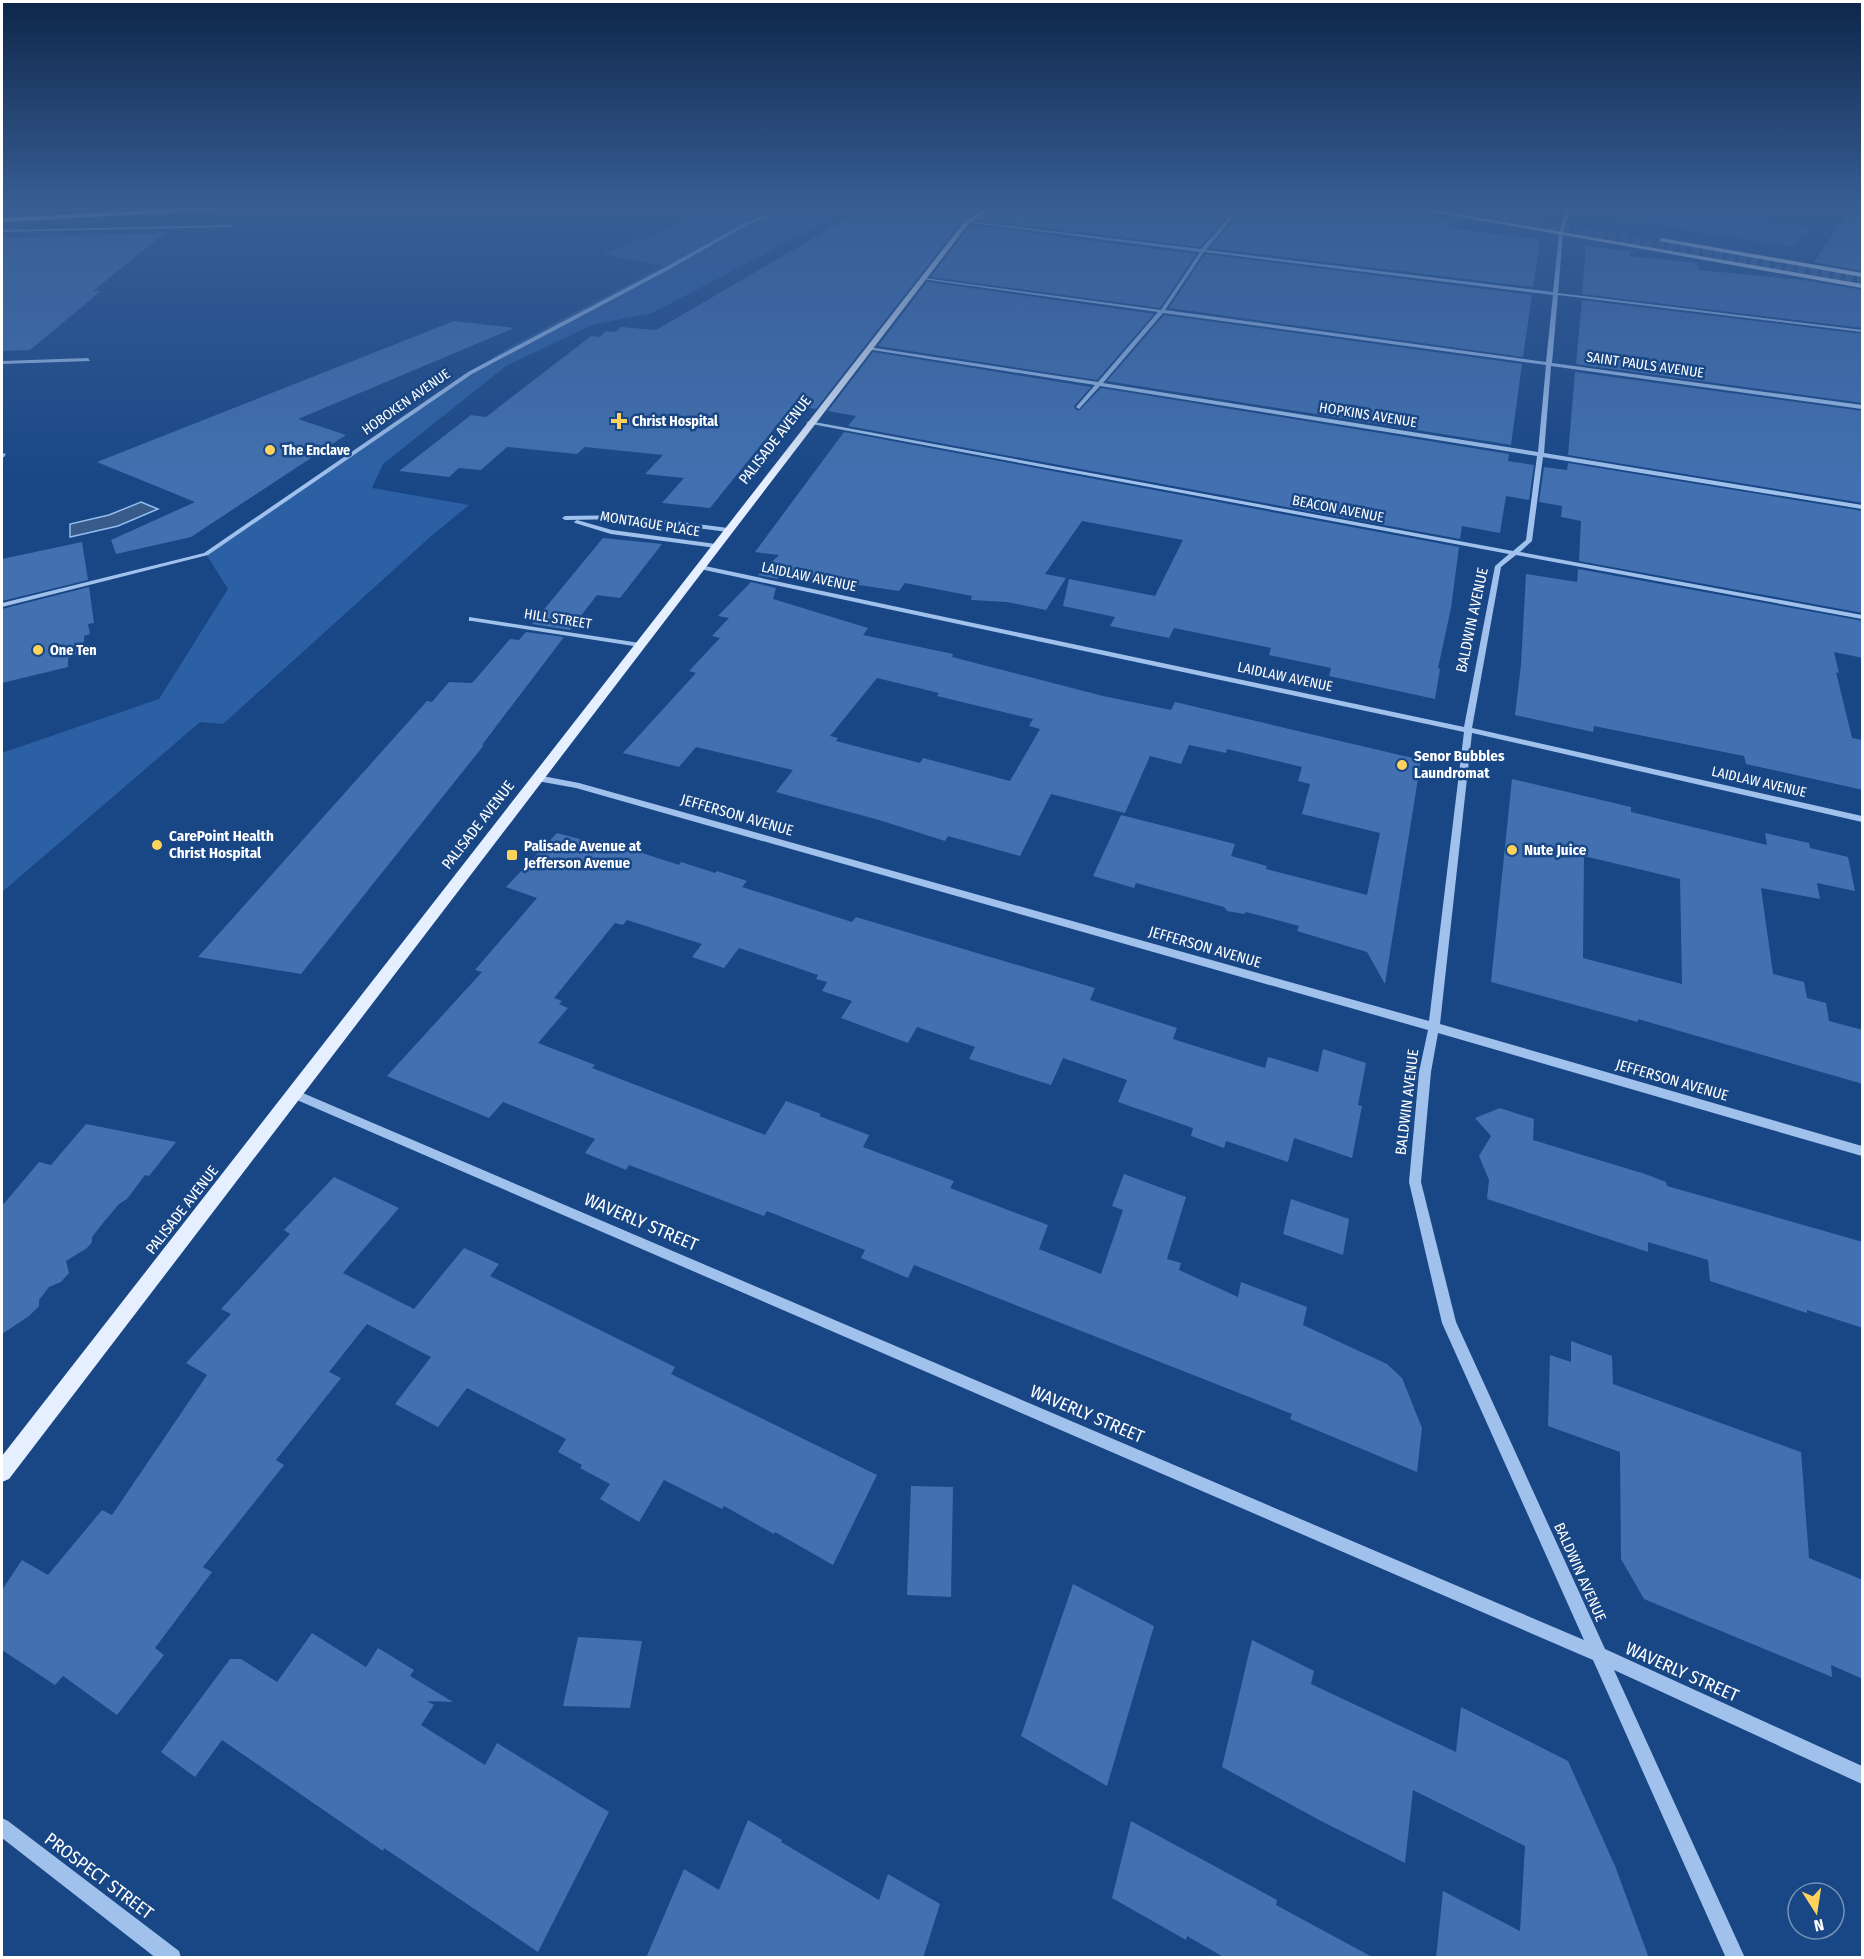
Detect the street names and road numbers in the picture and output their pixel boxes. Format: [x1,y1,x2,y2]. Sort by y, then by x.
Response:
street label: SAINT PAULS AVENUE [1585,348,1705,382]
street label: HOBOKEN AVENUE [359,365,454,439]
street label: PALISADE AVENUE [735,392,815,488]
street label: HOPKINS AVENUE [1318,399,1418,431]
street label: BEACON AVENUE [1291,492,1386,526]
street label: MONTAGUE PLACE [599,508,701,540]
street label: LAIDLAW AVENUE [760,559,859,595]
street label: BALDWIN AVENUE [1452,566,1492,674]
street label: HILL STREET [523,605,594,633]
street label: LAIDLAW AVENUE [1236,659,1335,695]
street label: LAIDLAW AVENUE [1710,763,1809,801]
street label: PALISADE AVENUE [438,777,518,873]
street label: JEFFERSON AVENUE [679,790,795,840]
street label: JEFFERSON AVENUE [1147,922,1263,972]
street label: BALDWIN AVENUE [1392,1048,1422,1156]
street label: JEFFERSON AVENUE [1614,1055,1730,1105]
street label: PALISADE AVENUE [142,1162,222,1258]
street label: WAVERLY STREET [581,1188,702,1256]
street label: WAVERLY STREET [1027,1380,1148,1448]
street label: BALDWIN AVENUE [1550,1520,1610,1624]
street label: WAVERLY STREET [1622,1637,1743,1707]
street label: PROSPECT STREET [40,1828,158,1924]

